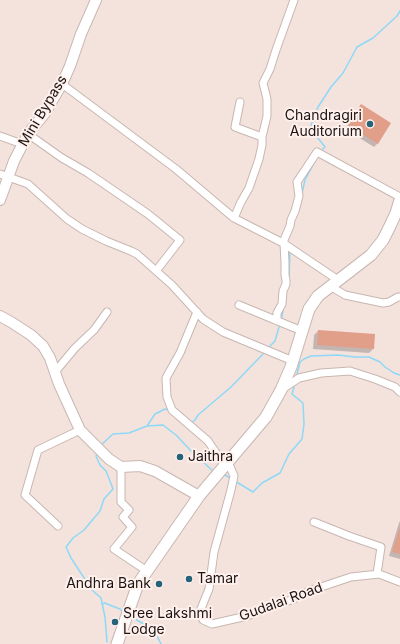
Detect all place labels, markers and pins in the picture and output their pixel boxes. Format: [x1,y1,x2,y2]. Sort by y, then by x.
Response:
place label: Chandragiri Auditorium [285,108,362,140]
marker: Chandragiri Auditorium [365,119,375,129]
place label: Jaithra [188,449,233,465]
marker: Jaithra [175,452,185,462]
place label: Tamar [197,571,238,587]
marker: Tamar [184,574,194,584]
place label: Andhra Bank [66,576,151,592]
marker: Andhra Bank [154,579,164,589]
place label: Sree Lakshmi Lodge [123,606,212,638]
marker: Sree Lakshmi Lodge [110,617,120,627]

